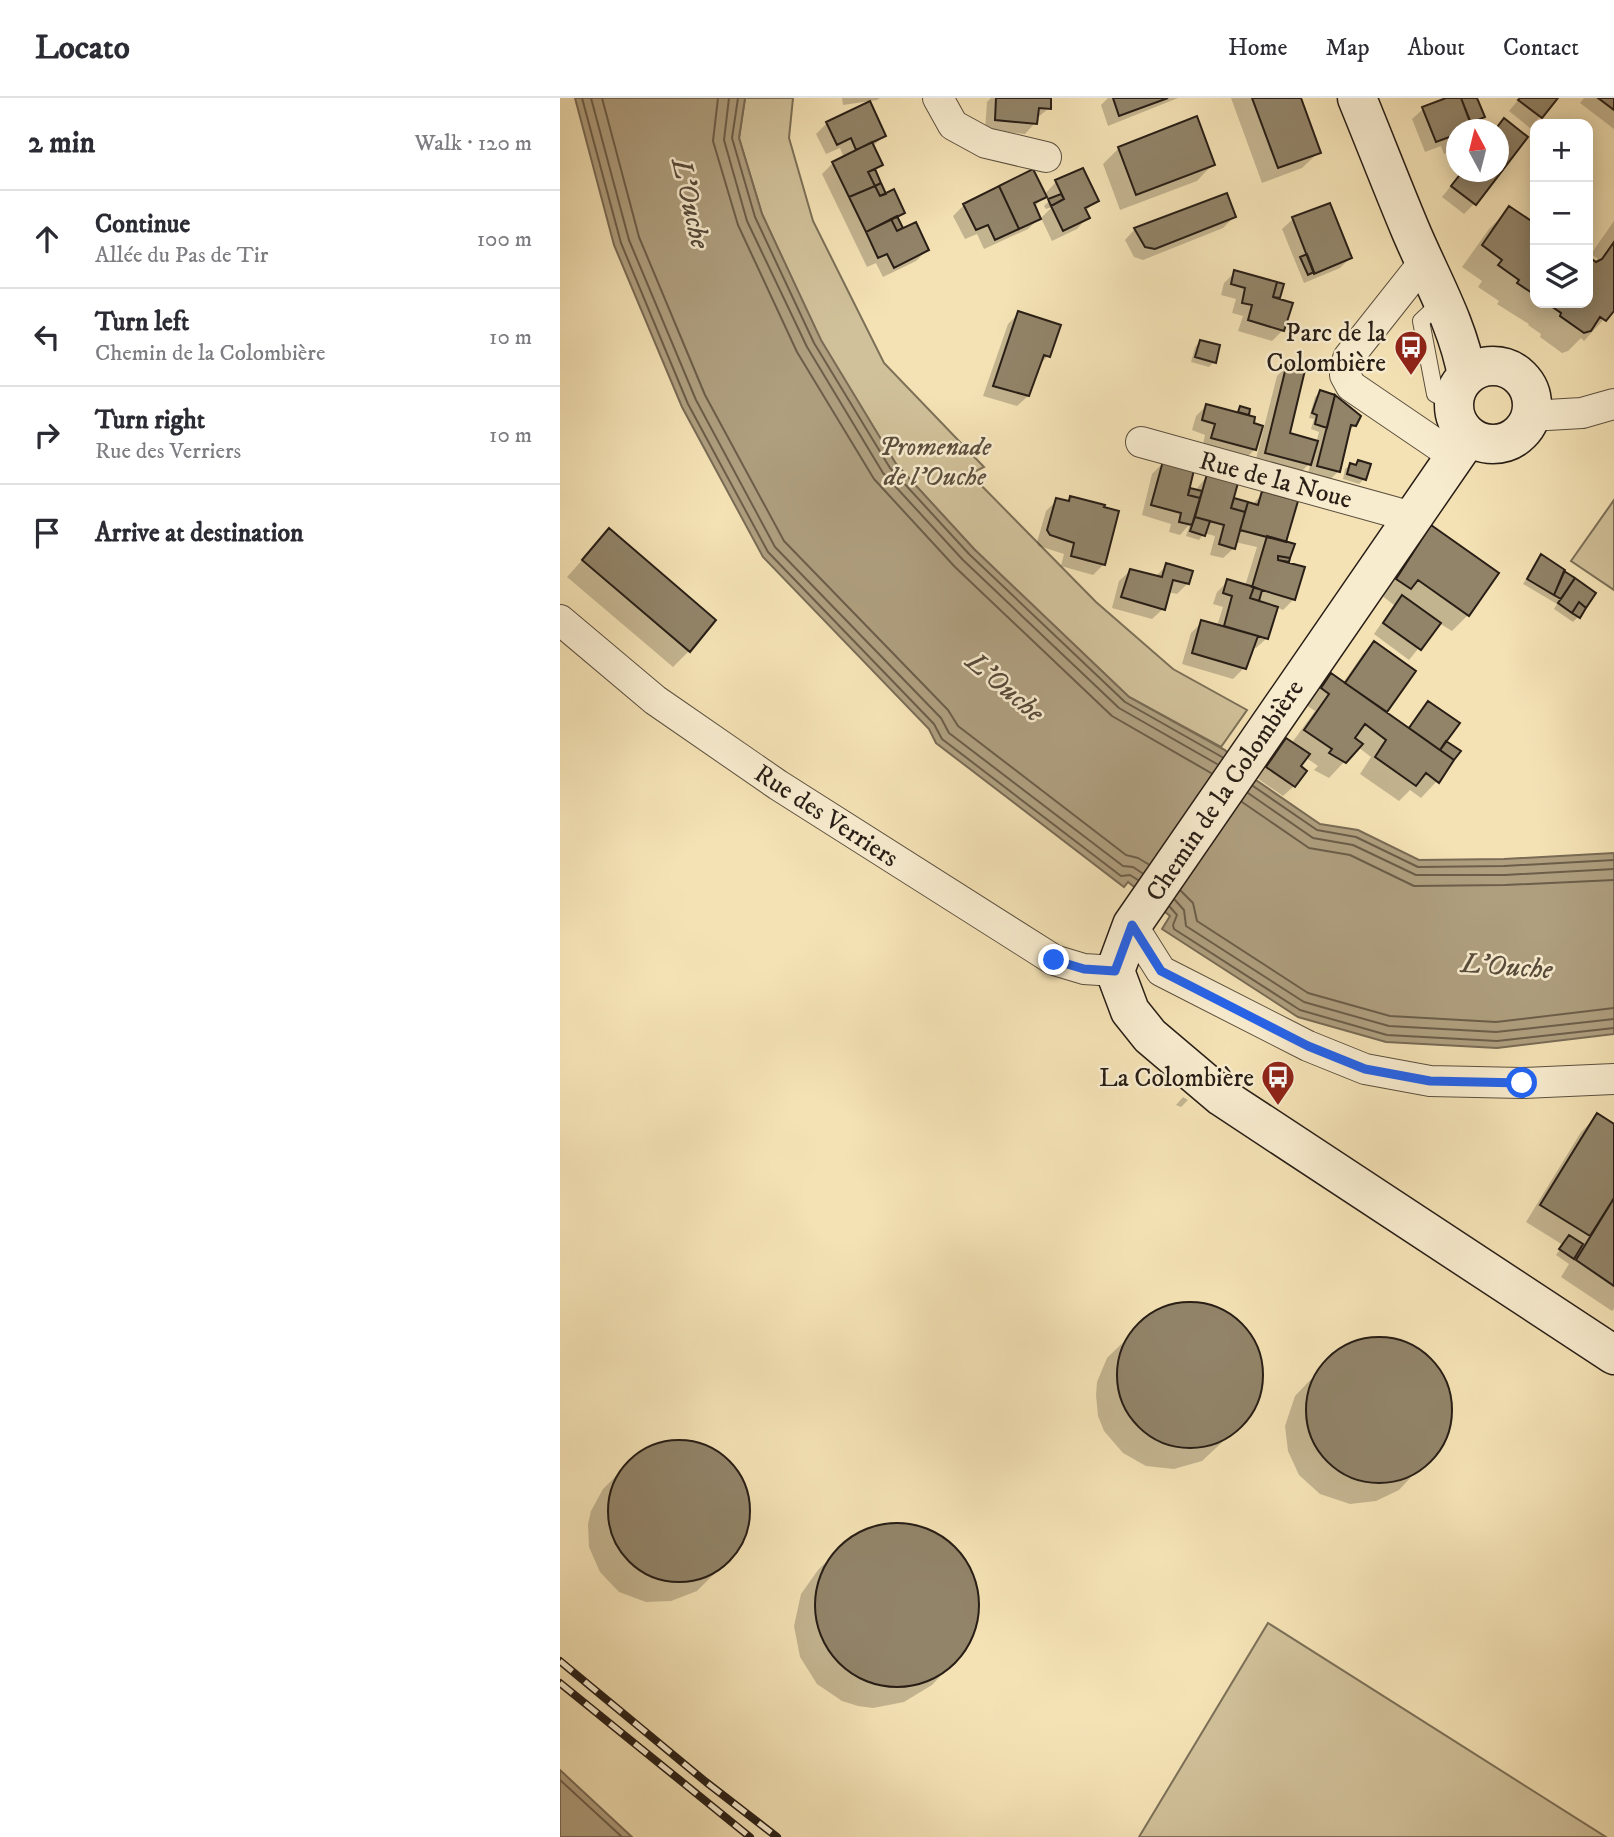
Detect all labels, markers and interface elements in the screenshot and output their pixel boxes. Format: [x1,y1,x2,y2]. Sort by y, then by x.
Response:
text: Locato [35,28,130,69]
text: Home [1228,33,1287,63]
text: Map [1325,33,1370,63]
text: About [1408,33,1465,63]
text: Contact [1503,33,1579,63]
north arrow [1446,119,1509,182]
map controls [1530,119,1593,308]
button: + [1530,119,1593,182]
text: 2 min [28,125,95,162]
text: Walk · 120 m [414,129,532,158]
water label: L'Ouche [663,153,718,253]
button: − [1530,182,1593,245]
text: Continue [95,208,190,241]
icon: ahead [28,220,66,258]
text: 100 m [477,225,532,254]
text: Allée du Pas de Tir [95,241,268,270]
button: layers [1530,245,1593,308]
text: Turn left [95,306,189,339]
place label: Parc de la Colombière [1266,317,1386,380]
icon: left [28,318,66,356]
text: 10 m [489,323,532,352]
bus stop icon: Parc de la Colombière [1392,328,1430,377]
text: Chemin de la Colombière [95,339,325,368]
text: Turn right [95,404,205,437]
icon: right [28,416,66,454]
text: 10 m [489,421,532,450]
park label: Promenade de l'Ouche [879,431,992,494]
text: Rue des Verriers [95,437,241,466]
street label: Rue de la Noue [1196,444,1356,517]
icon: arrive [28,514,66,552]
text: Arrive at destination [95,517,304,550]
water label: L'Ouche [957,643,1052,731]
street label: Chemin de la Colombière [1139,674,1312,908]
street label: Rue des Verriers [748,757,904,875]
route end [1038,944,1069,975]
water label: L'Ouche [1458,946,1555,987]
bus stop icon: La Colombière [1259,1058,1297,1107]
place label: La Colombière [1099,1062,1254,1095]
route start [1506,1067,1537,1098]

